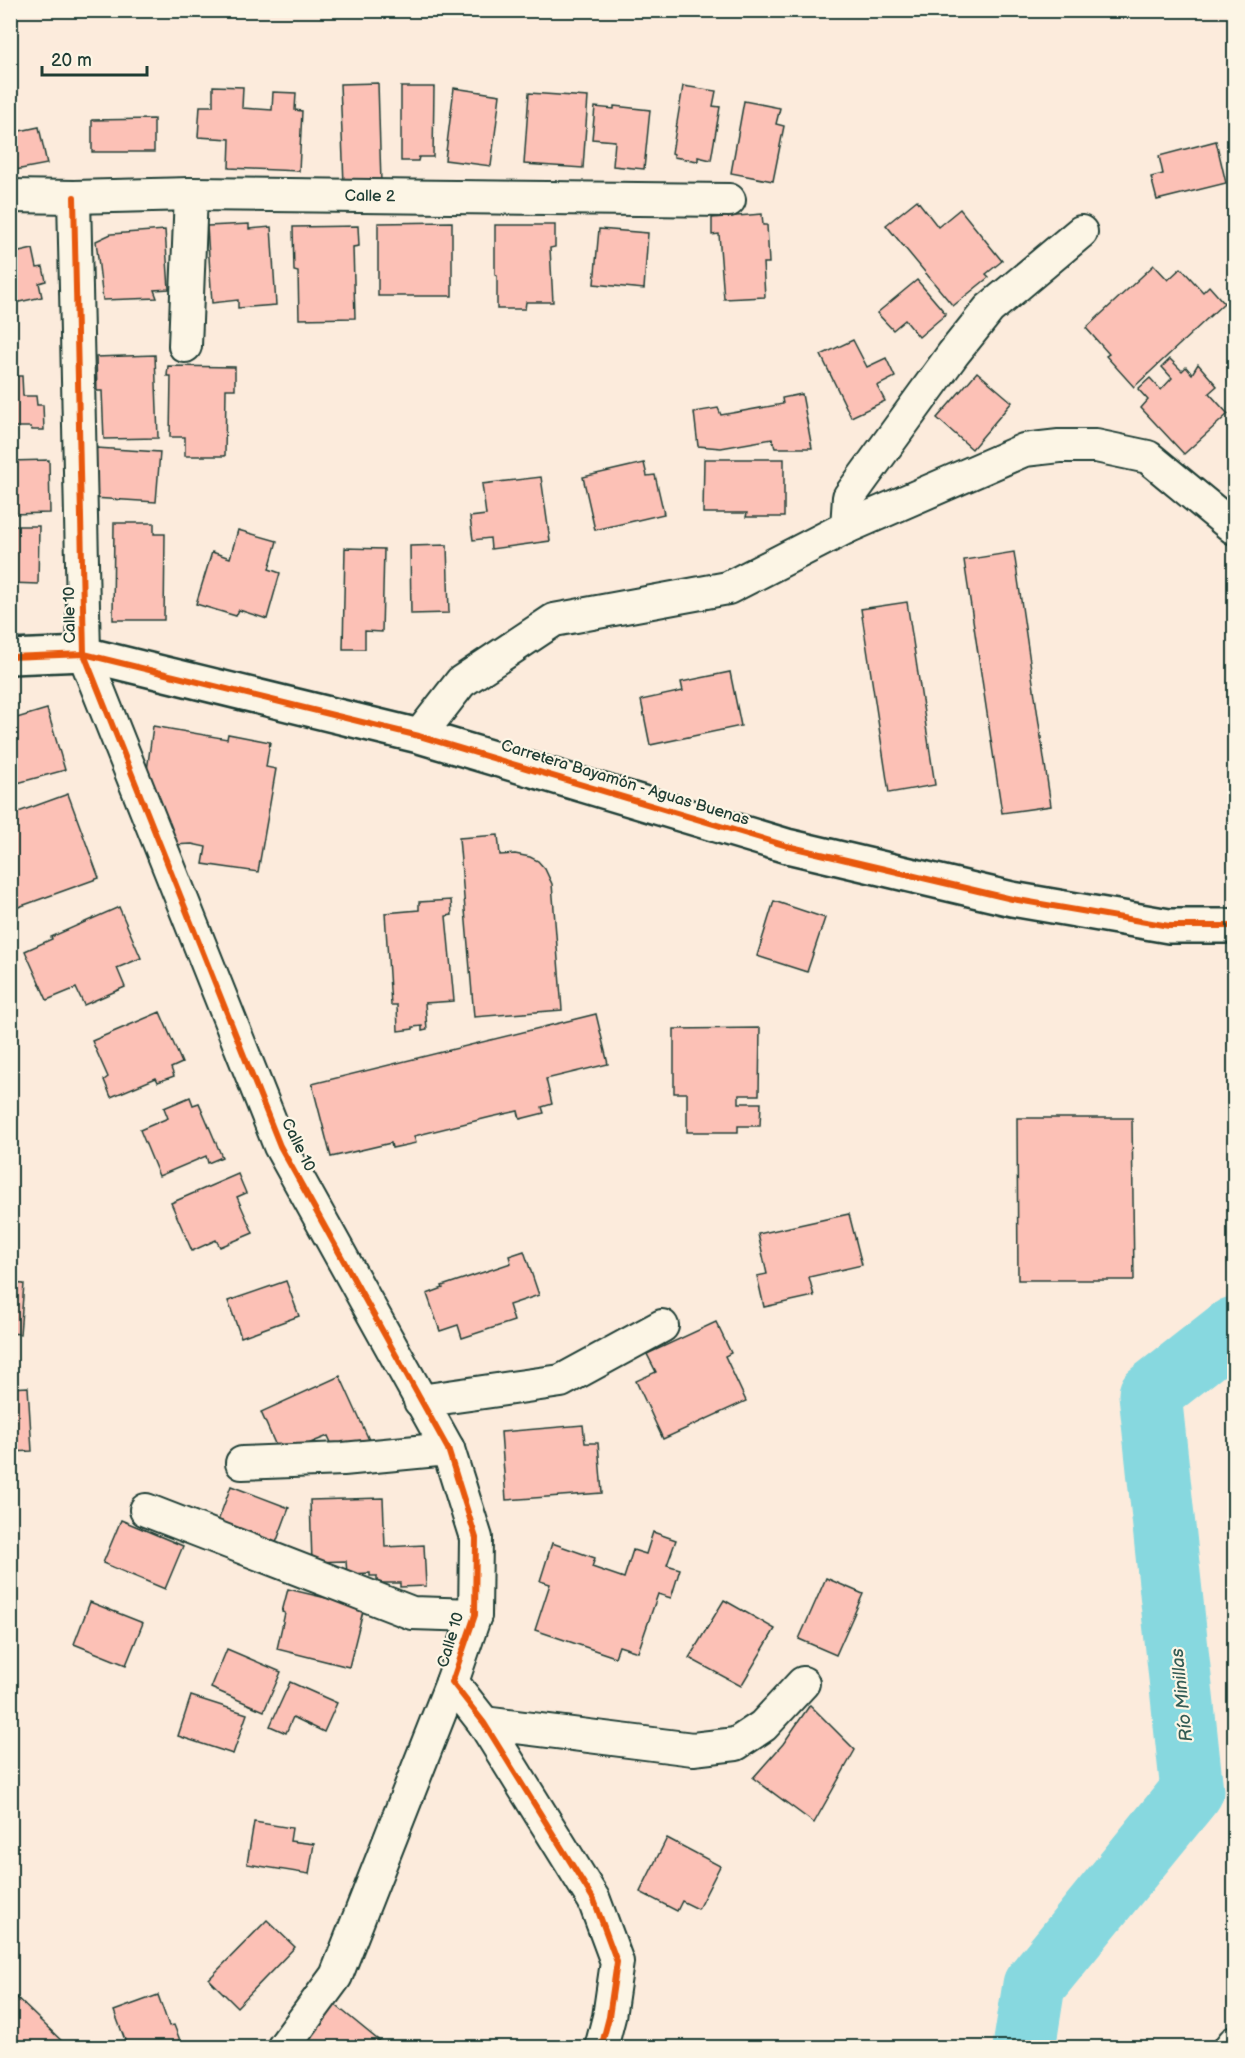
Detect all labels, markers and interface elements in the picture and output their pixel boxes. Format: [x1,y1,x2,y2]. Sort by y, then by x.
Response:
scale bar [42,39,147,77]
text: 20 m [51,50,92,71]
street label: Calle 2 [344,186,396,206]
street label: Calle 10 [60,586,80,644]
street label: Carretera Bayamón - Aguas Buenas [499,736,752,830]
street label: Calle 10 [277,1115,319,1175]
street label: Calle 10 [434,1610,468,1670]
water label: Río Minillas [1167,1647,1197,1743]

